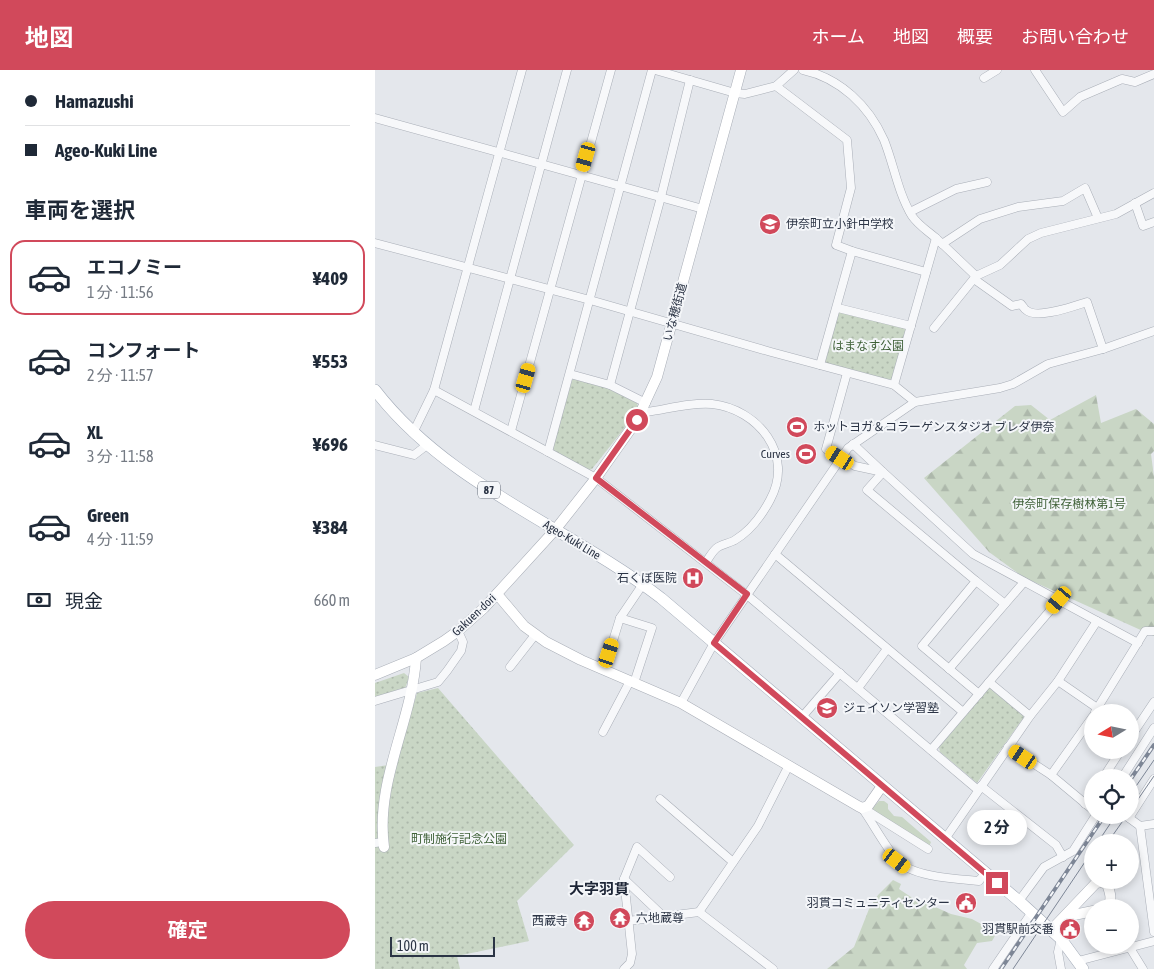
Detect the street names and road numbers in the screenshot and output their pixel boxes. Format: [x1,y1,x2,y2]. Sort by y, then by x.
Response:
street label: いな穂街道 [660,281,690,343]
road number: 87 [478,482,500,498]
street label: Ageo-Kuki Line [541,517,603,563]
street label: Gakuen-dori [449,591,499,639]

